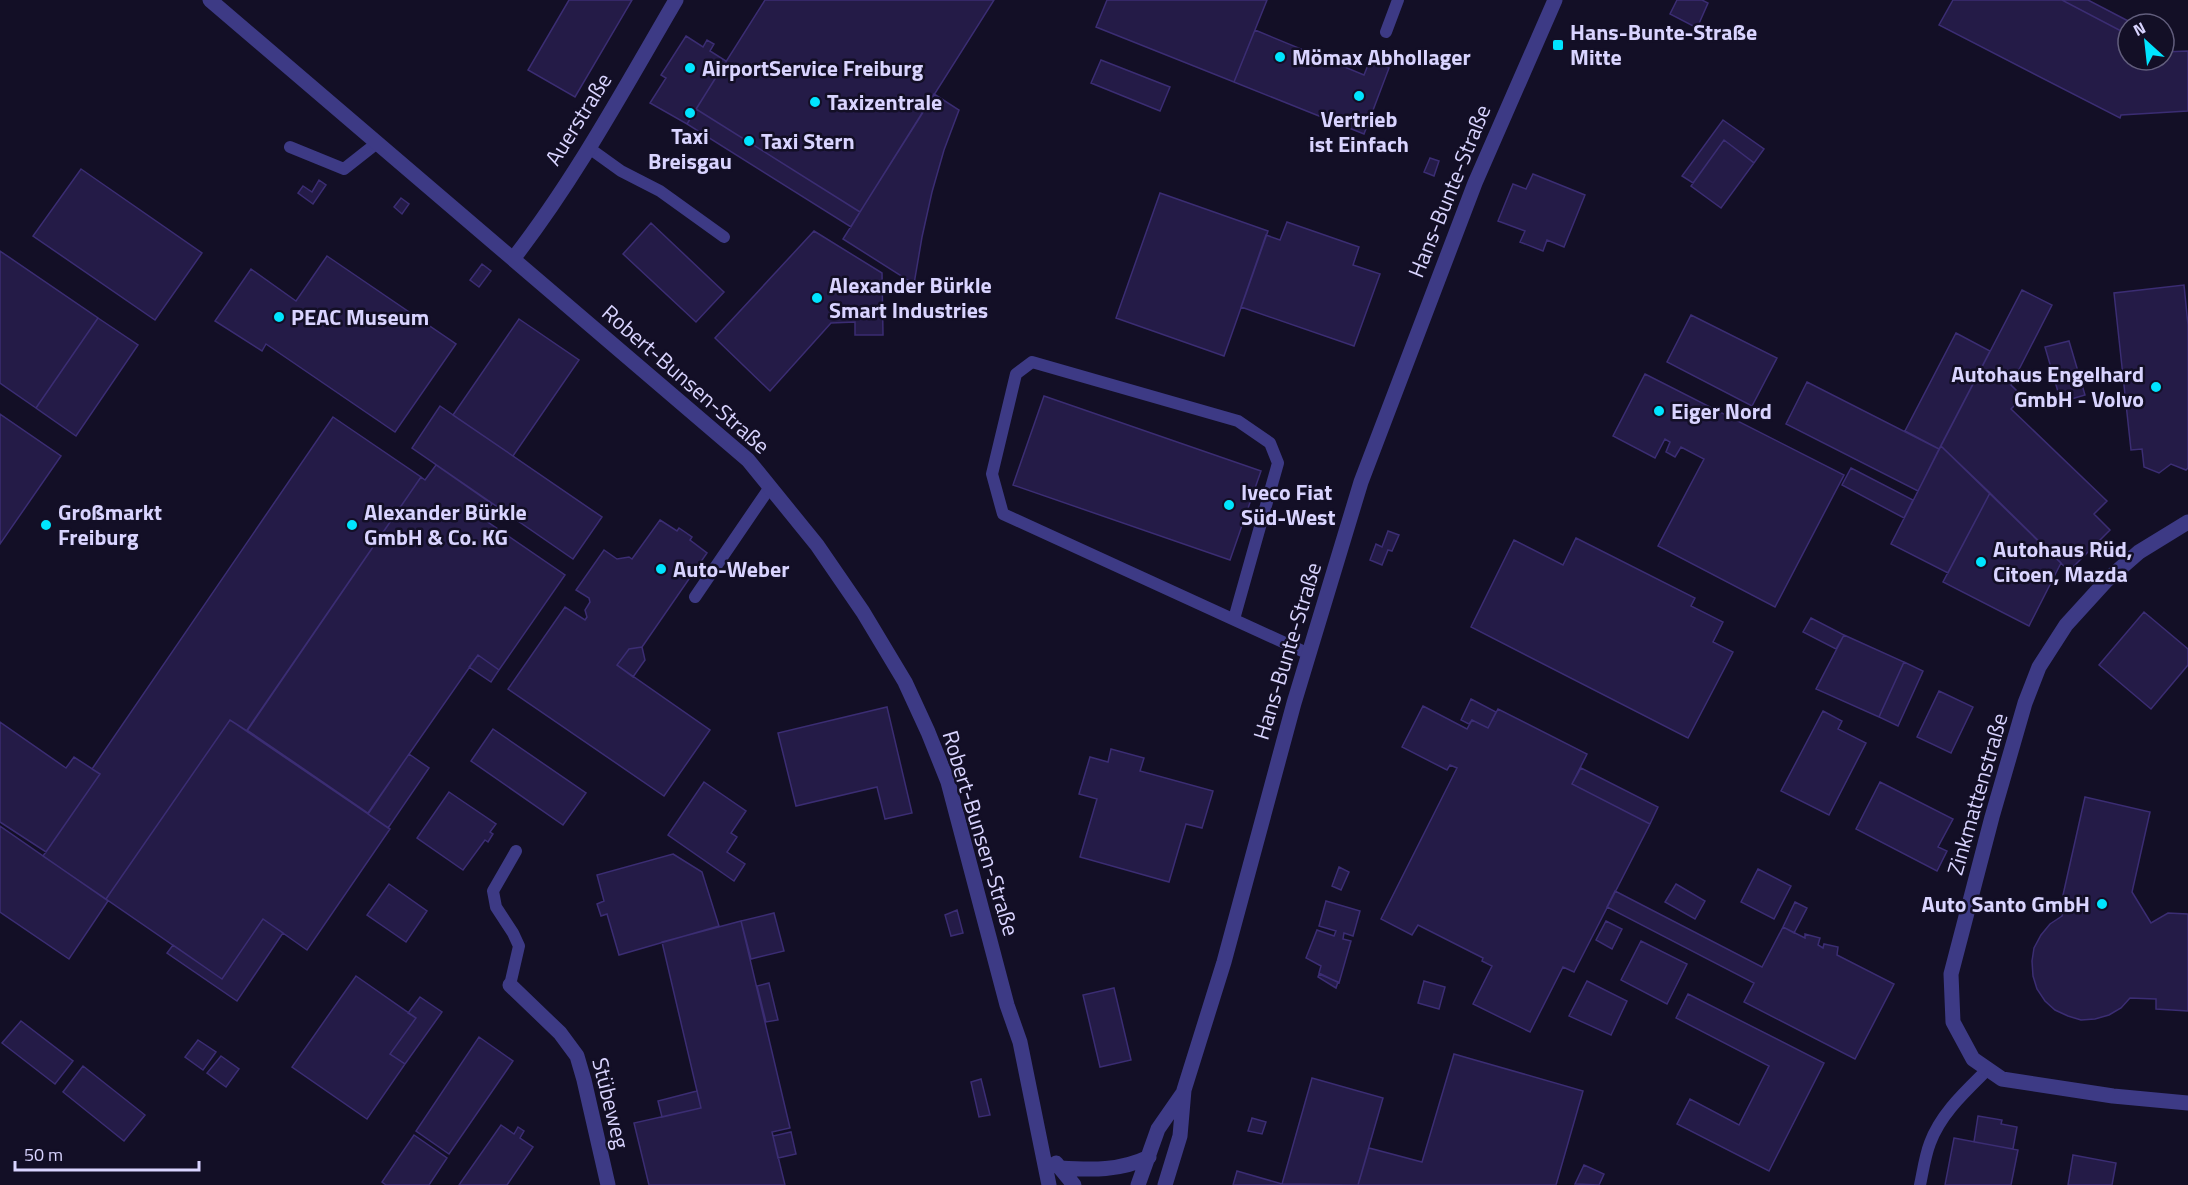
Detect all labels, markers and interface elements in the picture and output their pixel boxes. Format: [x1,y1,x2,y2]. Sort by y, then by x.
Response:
north arrow [2116,12,2176,72]
place label: Hans-Bunte-Straße Mitte [1570,15,1757,74]
text: N [2129,15,2150,42]
marker: Hans-Bunte-Straße Mitte [1551,38,1565,52]
place label: Mömax Abhollager [1292,40,1471,74]
marker: Mömax Abhollager [1273,50,1287,64]
place label: AirportService Freiburg [702,51,923,85]
marker: AirportService Freiburg [683,61,697,75]
street label: Auerstraße [536,66,620,172]
place label: Taxizentrale [827,85,942,119]
marker: Vertrieb ist Einfach [1352,89,1366,103]
marker: Taxizentrale [808,95,822,109]
street label: Hans-Bunte-Straße [1399,99,1499,283]
place label: Vertrieb ist Einfach [1309,102,1409,161]
marker: Taxi Breisgau [683,106,697,120]
place label: Taxi Breisgau [648,119,732,178]
place label: Taxi Stern [761,124,855,158]
marker: Taxi Stern [742,134,756,148]
place label: Alexander Bürkle Smart Industries [829,268,992,327]
marker: Alexander Bürkle Smart Industries [810,291,824,305]
street label: Robert-Bunsen-Straße [594,296,778,462]
place label: PEAC Museum [291,300,429,334]
marker: PEAC Museum [272,310,286,324]
place label: Autohaus Engelhard GmbH - Volvo [1951,357,2144,416]
marker: Autohaus Engelhard GmbH - Volvo [2149,380,2163,394]
place label: Eiger Nord [1671,394,1772,428]
marker: Eiger Nord [1652,404,1666,418]
place label: Iveco Fiat Süd-West [1241,475,1336,534]
place label: Großmarkt Freiburg [58,495,162,554]
place label: Alexander Bürkle GmbH & Co. KG [364,495,527,554]
marker: Iveco Fiat Süd-West [1222,498,1236,512]
marker: Großmarkt Freiburg [39,518,53,532]
marker: Alexander Bürkle GmbH & Co. KG [345,518,359,532]
place label: Autohaus Rüd, Citoen, Mazda [1993,532,2133,591]
place label: Auto-Weber [673,552,789,586]
marker: Autohaus Rüd, Citoen, Mazda [1974,555,1988,569]
street label: Hans-Bunte-Straße [1244,558,1330,744]
marker: Auto-Weber [654,562,668,576]
street label: Zinkmattenstraße [1938,709,2016,879]
street label: Robert-Bunsen-Straße [934,726,1028,940]
place label: Auto Santo GmbH [1921,887,2090,921]
marker: Auto Santo GmbH [2095,897,2109,911]
street label: Stübeweg [583,1054,639,1152]
scale bar [15,1134,200,1172]
text: 50 m [24,1141,63,1168]

